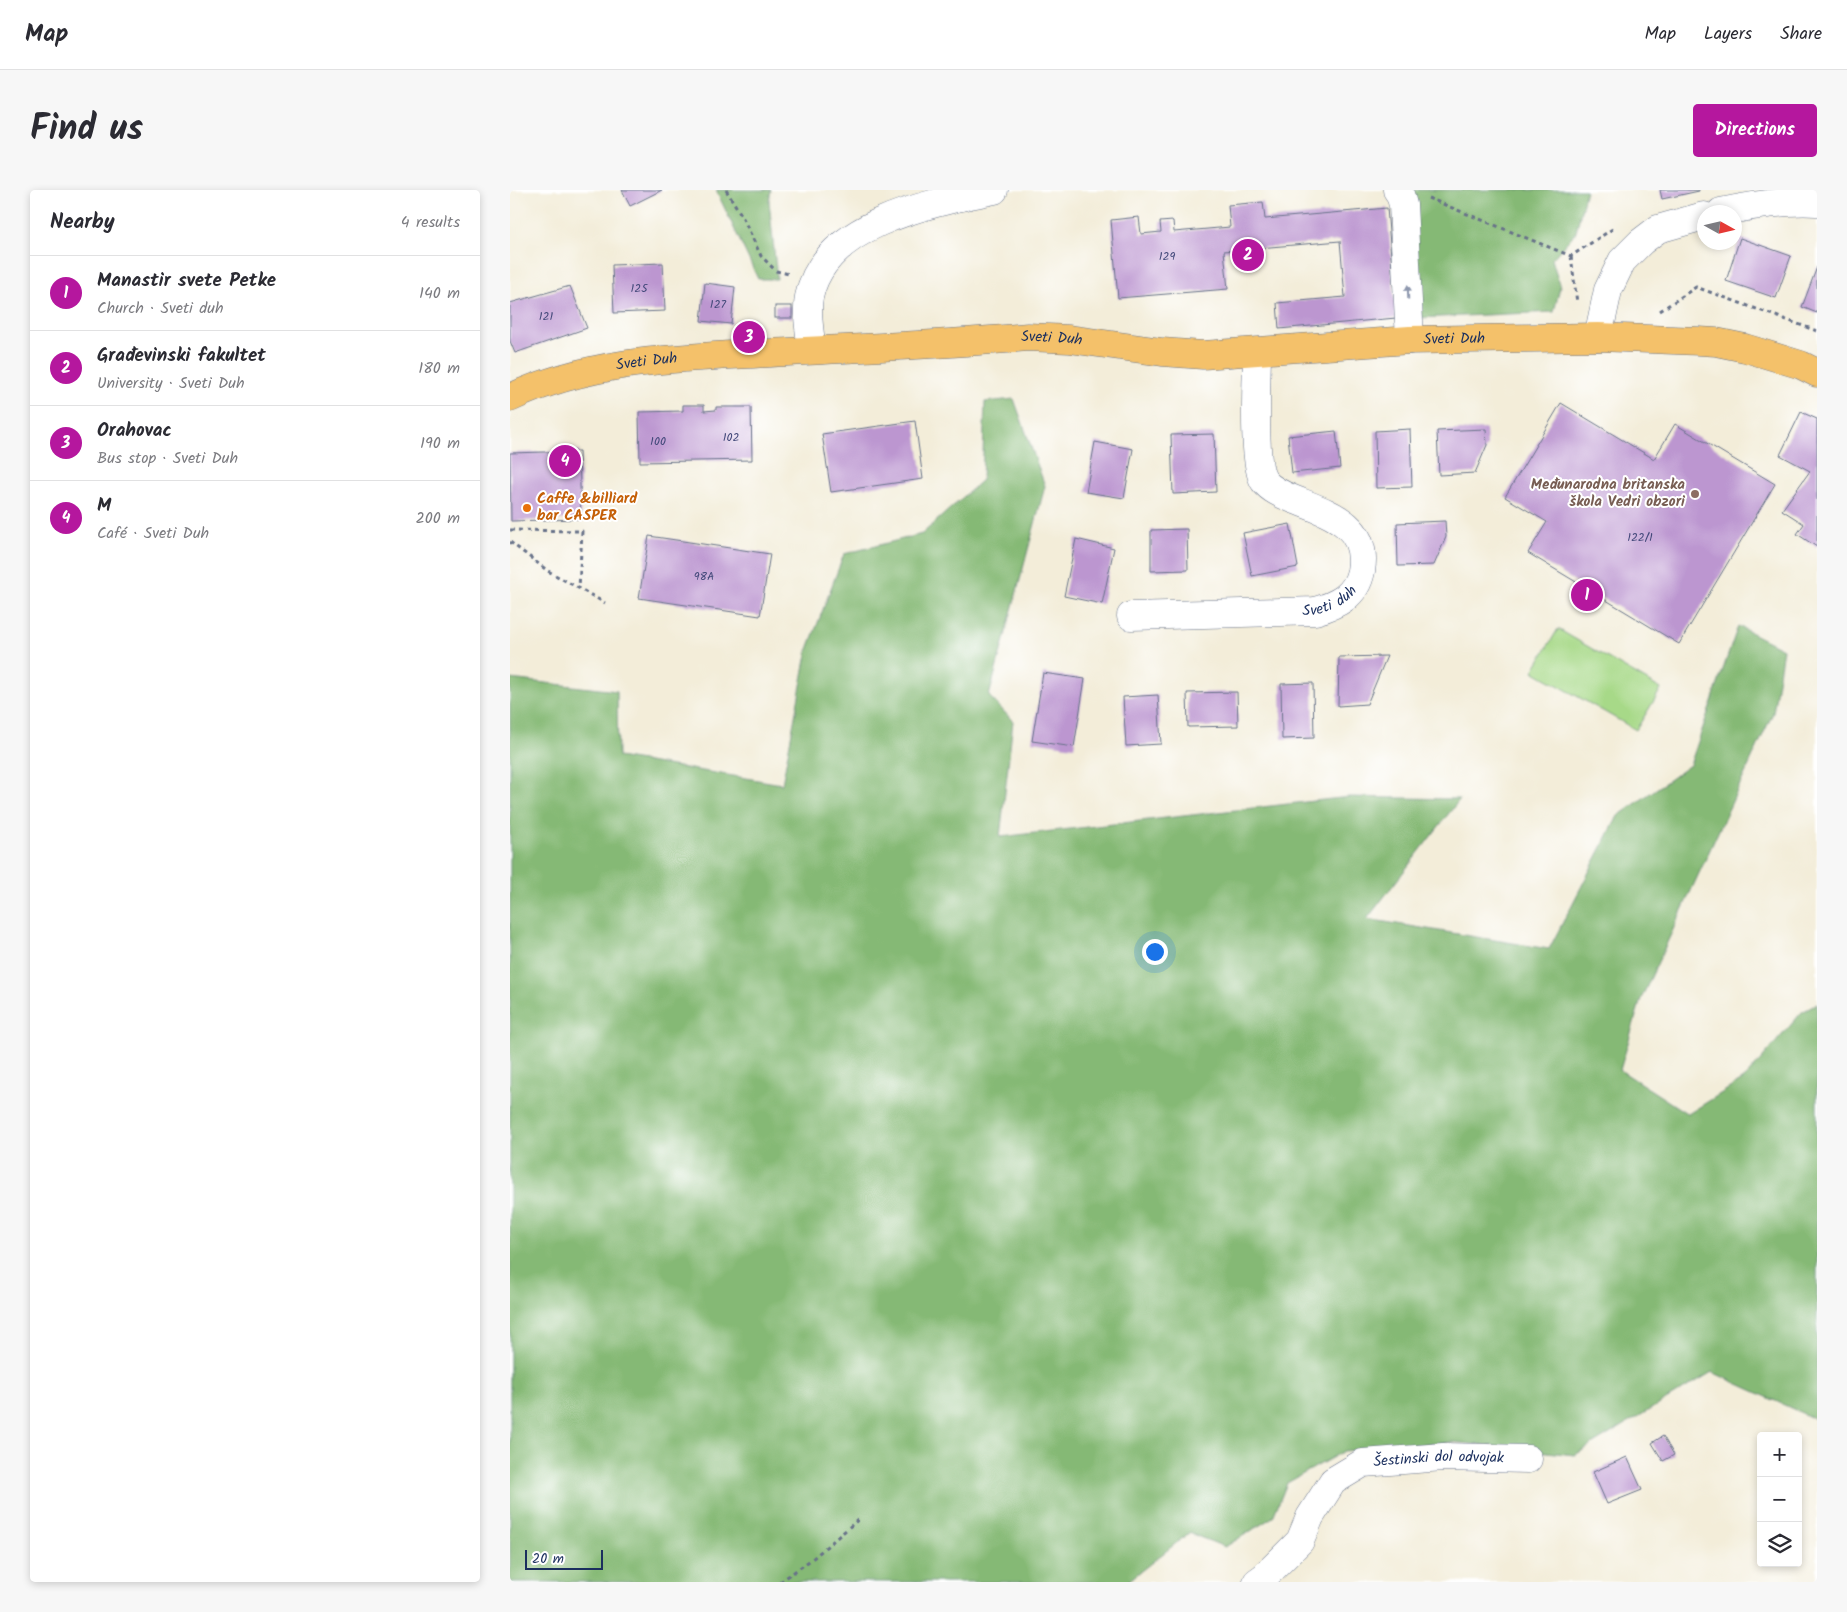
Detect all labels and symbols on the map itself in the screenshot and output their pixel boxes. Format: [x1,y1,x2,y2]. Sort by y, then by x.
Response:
north arrow [1697,205,1742,250]
pin: 2 [1232,236,1264,274]
house number: 129 [1159,247,1175,266]
house number: 125 [630,279,649,298]
one-way arrow [1404,283,1412,299]
house number: 127 [710,295,727,314]
house number: 121 [539,307,553,326]
pin: 3 [733,318,765,356]
street label: Sveti Duh [1020,325,1084,353]
street label: Sveti Duh [1423,327,1485,352]
street label: Sveti Duh [614,347,678,378]
house number: 102 [723,428,739,447]
house number: 100 [650,432,666,451]
pin: 4 [549,442,581,480]
place label: Međunarodna britanska škola Vedri obzori [1531,473,1686,514]
place label: Caffe &billiard bar CASPER [537,487,638,528]
marker: Međunarodna britanska škola Vedri obzori [1689,488,1701,500]
marker: Caffe &billiard bar CASPER [521,502,533,514]
house number: 122/1 [1627,528,1653,547]
house number: 98A [694,567,714,586]
pin: 1 [1571,576,1603,614]
street label: Sveti duh [1302,580,1364,623]
your location [1142,939,1168,965]
street label: Šestinski dol odvojak [1372,1445,1505,1474]
scale bar [525,1547,602,1570]

